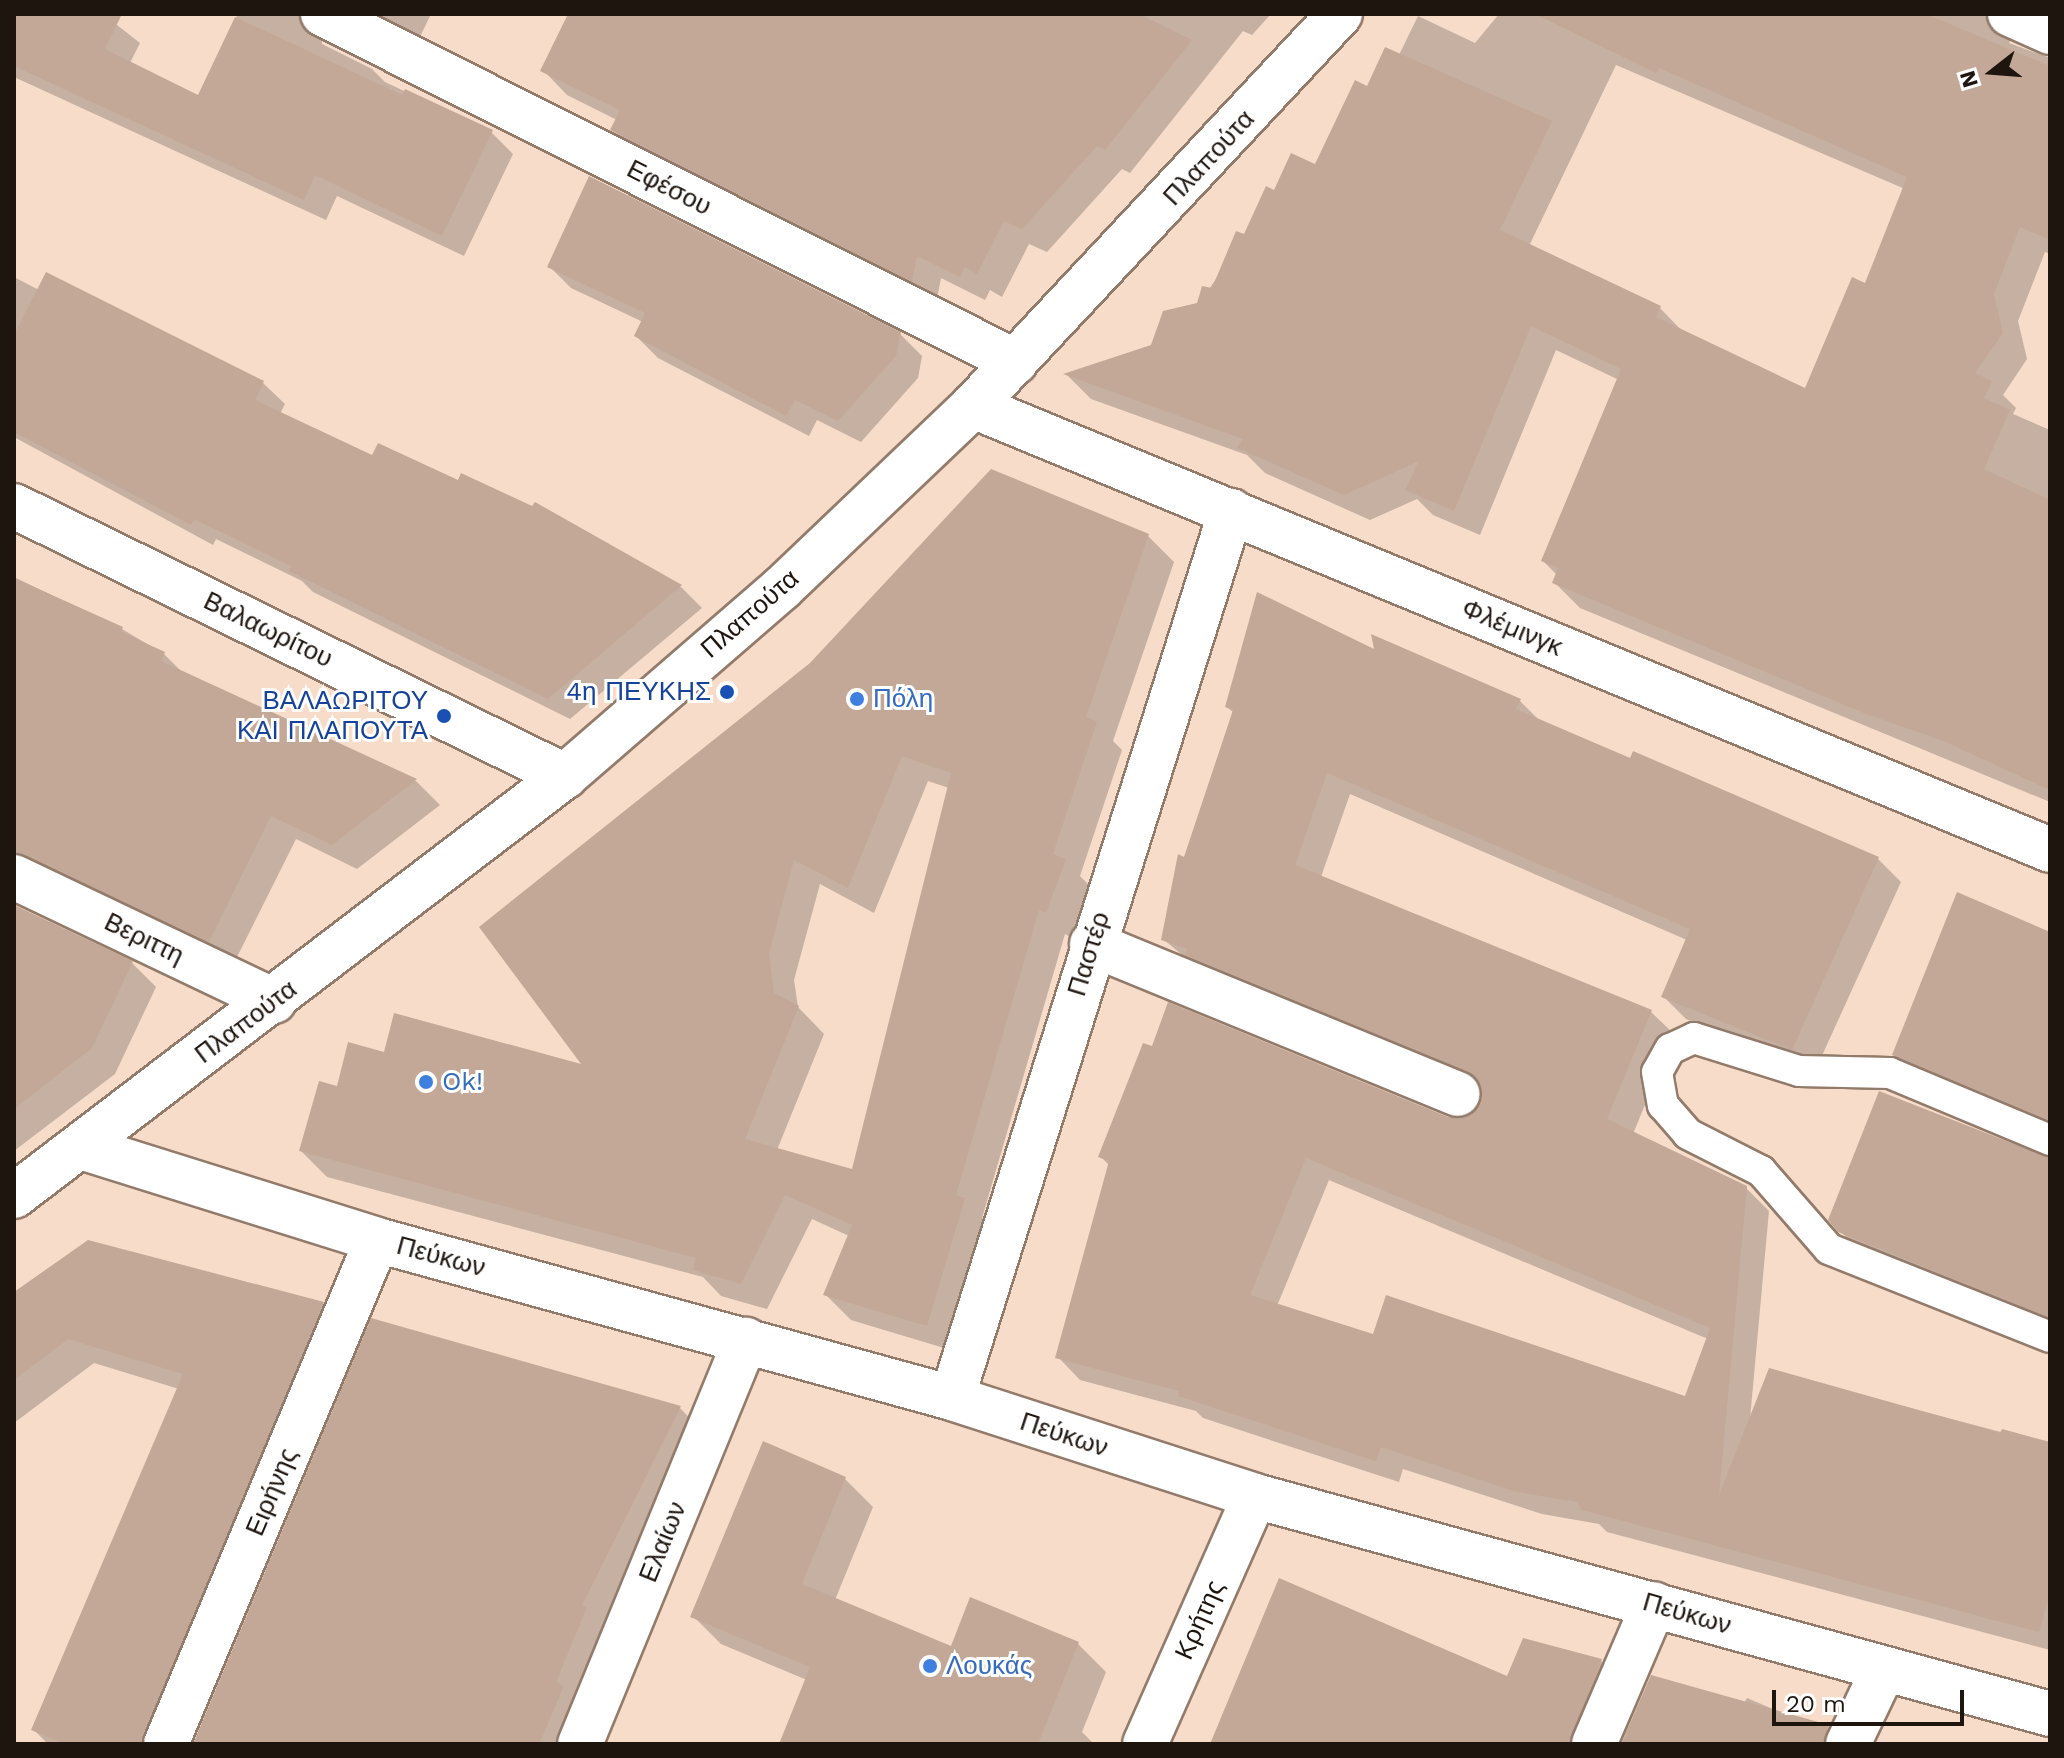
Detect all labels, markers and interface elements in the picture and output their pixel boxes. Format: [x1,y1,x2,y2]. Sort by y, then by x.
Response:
north arrow [1952,32,2032,112]
text: N [1954,68,1983,91]
street label: Πλαπούτα [1157,104,1261,212]
street label: Εφέσου [622,154,716,222]
street label: Πλαπούτα [695,563,805,665]
street label: Βαλαωρίτου [198,585,338,675]
street label: Φλέμινγκ [1457,593,1567,663]
place label: 4η ΠΕΥΚΗΣ [566,676,711,708]
marker: 4η ΠΕΥΚΗΣ [718,683,736,701]
place label: Πόλη [873,683,933,715]
place label: ΒΑΛΑΩΡΙΤΟΥ ΚΑΙ ΠΛΑΠΟΥΤΑ [237,685,428,746]
marker: Πόλη [848,690,866,708]
marker: ΒΑΛΑΩΡΙΤΟΥ ΚΑΙ ΠΛΑΠΟΥΤΑ [435,707,453,725]
street label: Βεριττη [99,906,189,972]
street label: Παστέρ [1061,908,1117,1000]
street label: Πλαπούτα [189,974,303,1070]
place label: Ok! [442,1066,483,1098]
marker: Ok! [417,1073,435,1091]
street label: Πεύκων [393,1230,489,1284]
street label: Πεύκων [1016,1406,1112,1464]
street label: Ειρήνης [240,1443,304,1541]
street label: Ελαίων [633,1497,693,1587]
street label: Κρήτης [1169,1575,1231,1665]
street label: Πεύκων [1639,1587,1735,1641]
place label: Λουκάς [946,1650,1032,1682]
marker: Λουκάς [921,1657,939,1675]
scale bar [1776,1674,1968,1724]
text: 20 m [1786,1690,1846,1718]

